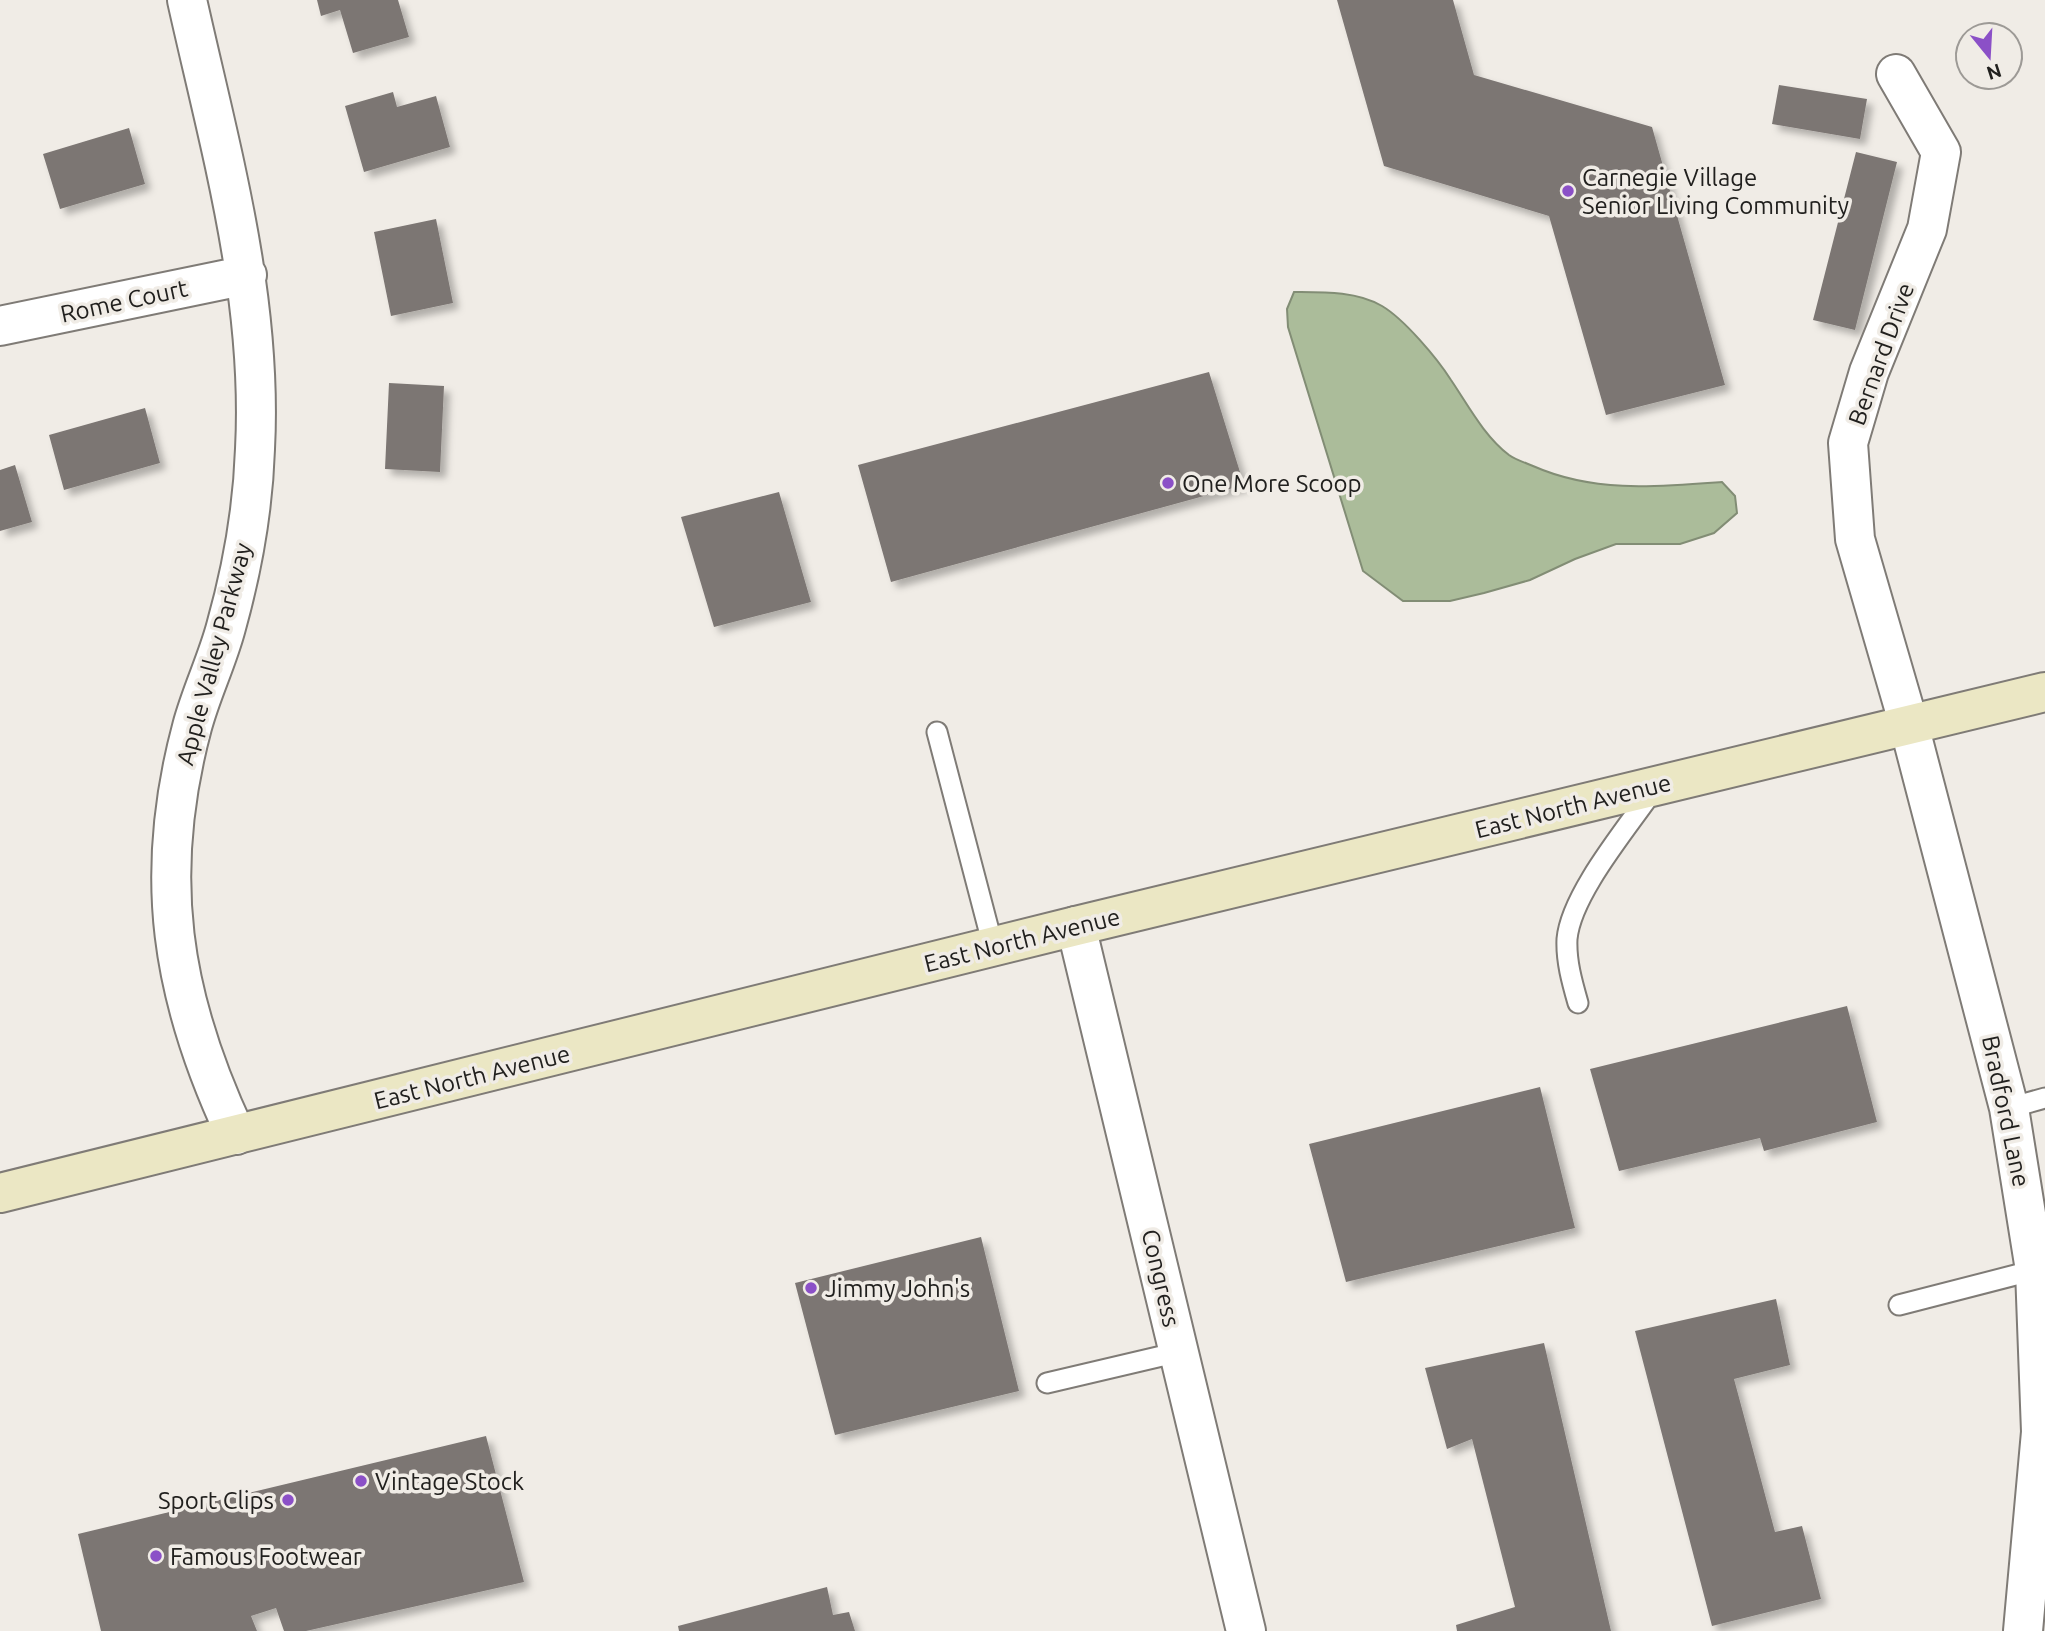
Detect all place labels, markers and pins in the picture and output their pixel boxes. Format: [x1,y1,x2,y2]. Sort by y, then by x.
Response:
place label: Carnegie Village Senior Living Community [1582,164,1849,219]
marker: Carnegie Village Senior Living Community [1560,183,1576,199]
place label: One More Scoop [1182,470,1362,497]
marker: One More Scoop [1160,475,1176,491]
place label: Jimmy John's [825,1275,970,1302]
marker: Jimmy John's [803,1280,819,1296]
place label: Vintage Stock [375,1468,524,1495]
marker: Vintage Stock [353,1473,369,1489]
place label: Sport Clips [158,1487,274,1514]
marker: Sport Clips [280,1492,296,1508]
place label: Famous Footwear [170,1543,362,1570]
marker: Famous Footwear [148,1548,164,1564]

